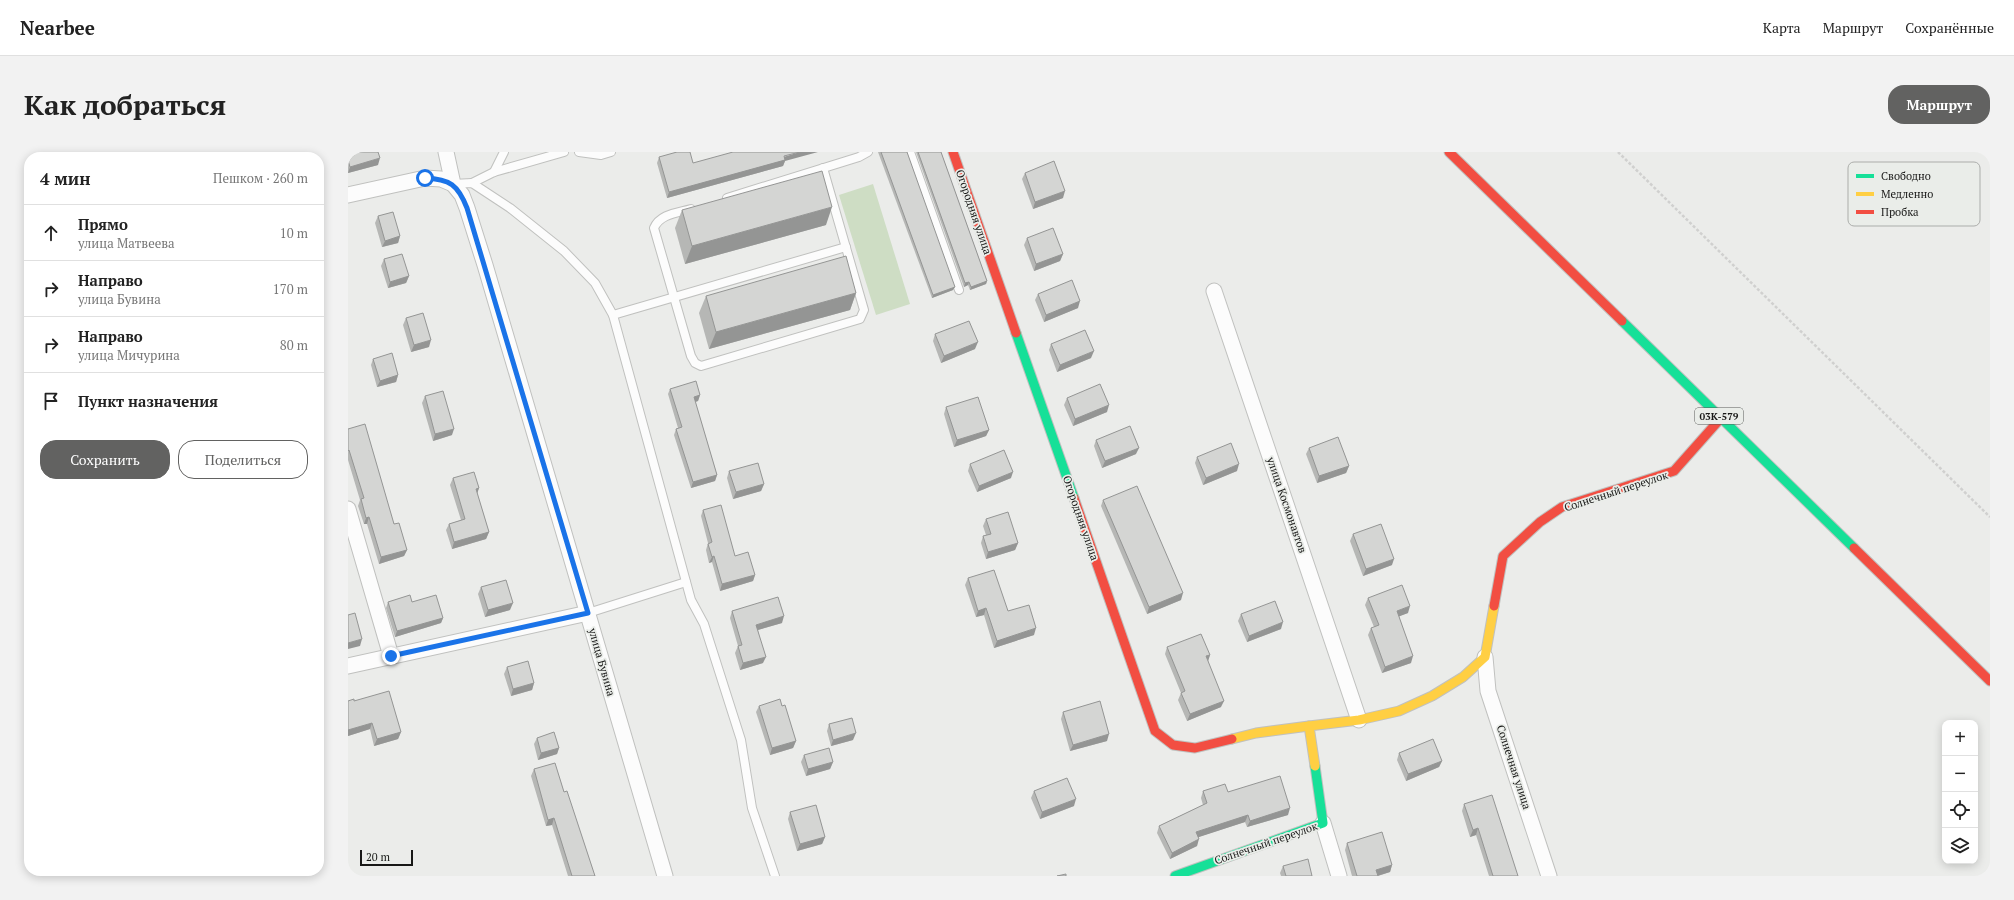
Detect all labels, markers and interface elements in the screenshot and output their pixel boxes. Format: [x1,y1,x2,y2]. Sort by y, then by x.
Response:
text: Nearbee [20,15,95,40]
text: Карта [1763,18,1801,37]
text: Маршрут [1823,18,1883,37]
text: Сохранённые [1905,18,1994,37]
button: Маршрут [1888,85,1990,124]
text: Как добраться [24,86,226,123]
legend [1848,162,1980,226]
text: 4 мин [40,167,90,190]
street label: Огородняя улица [953,168,995,257]
text: Пешком · 260 m [213,169,308,187]
route start [416,169,434,187]
text: Свободно [1881,169,1931,183]
text: Медленно [1881,187,1933,201]
text: Пробка [1881,205,1919,219]
text: Прямо [78,214,128,234]
icon: ahead [40,222,62,244]
text: 10 m [280,224,308,242]
text: улица Матвеева [78,234,175,252]
text: Направо [78,270,143,290]
icon: right [40,278,62,300]
text: 170 m [273,280,308,298]
text: улица Бувина [78,290,161,308]
text: Направо [78,326,143,346]
icon: right [40,334,62,356]
text: 80 m [280,336,308,354]
text: улица Мичурина [78,346,180,364]
icon: arrive [40,390,62,412]
text: Пункт назначения [78,391,218,411]
road number: 03К-579 [1695,408,1743,424]
button: Сохранить [40,440,170,479]
button: Поделиться [178,440,308,479]
street label: улица Космонавтов [1264,454,1310,555]
street label: Солнечный переулок [1562,468,1670,514]
street label: Огородняя улица [1060,474,1102,563]
street label: улица Бувина [585,625,618,698]
route end [382,647,400,665]
map controls [1942,720,1978,864]
button: + [1942,720,1978,756]
street label: Солнечная улица [1494,723,1534,811]
button: − [1942,756,1978,792]
button: locate [1942,792,1978,828]
street label: Солнечный переулок [1213,819,1320,867]
button: layers [1942,828,1978,864]
scale bar [360,848,413,867]
text: 20 m [366,850,390,864]

